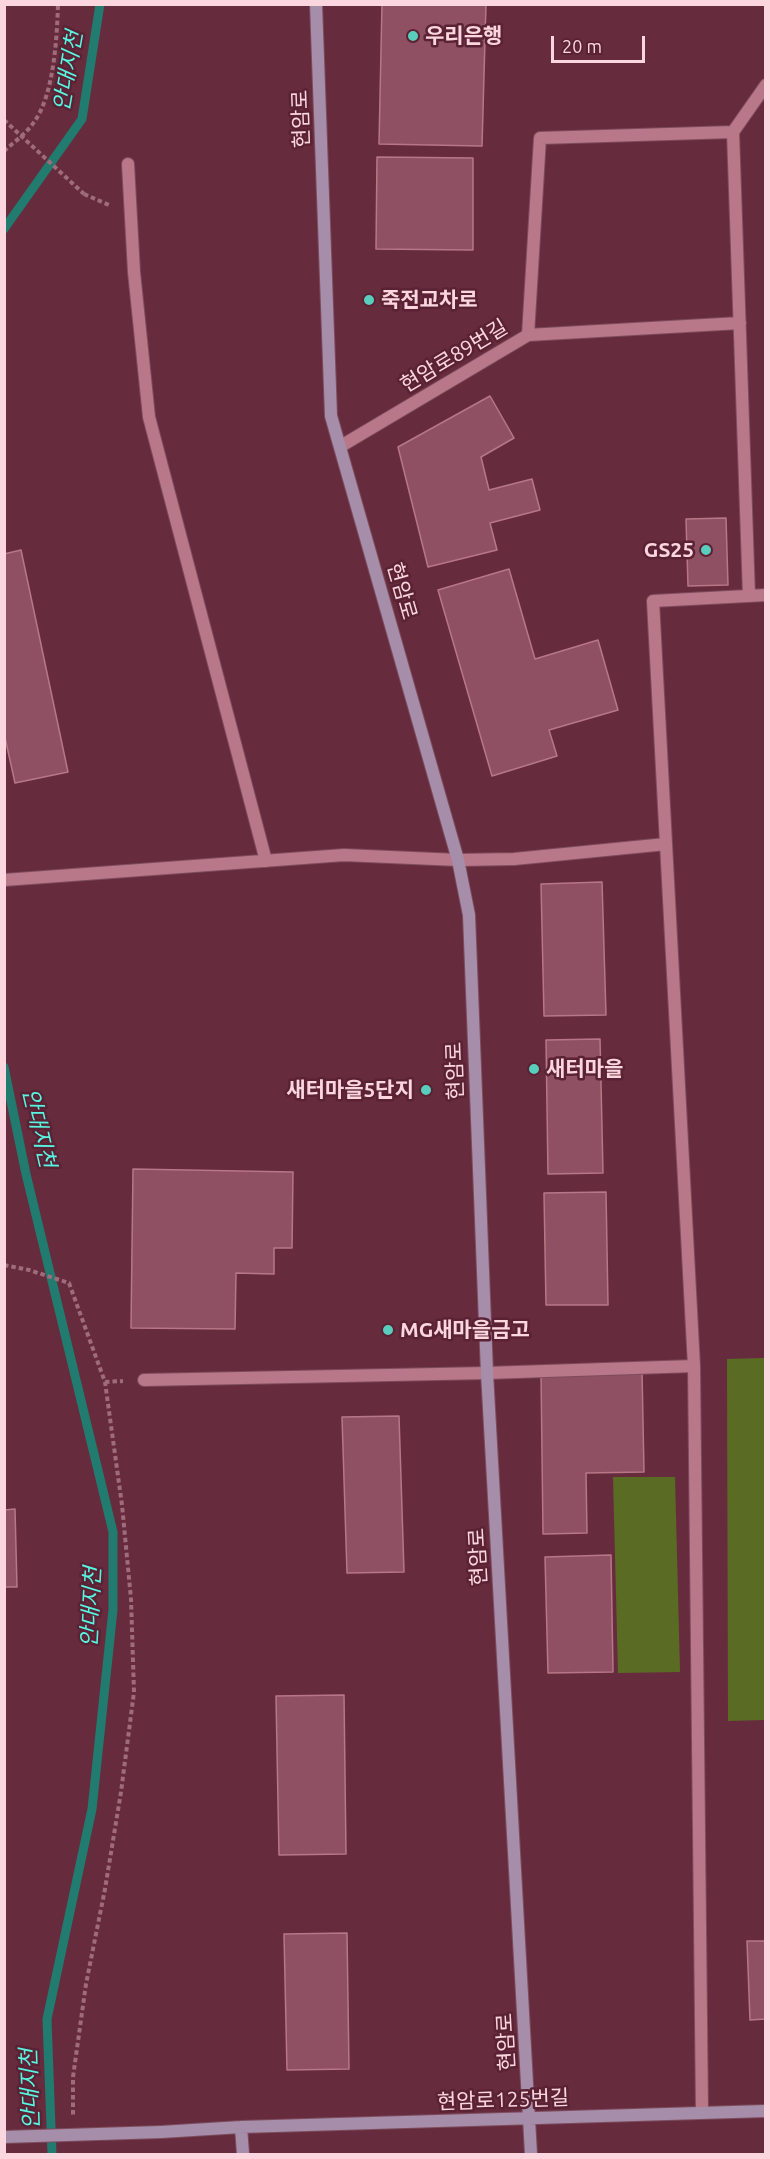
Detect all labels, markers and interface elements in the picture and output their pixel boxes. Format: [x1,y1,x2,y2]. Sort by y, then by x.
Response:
place label: 우리은행 [425,23,502,49]
scale bar [554,24,648,62]
water label: 안대지천 [48,29,88,113]
marker: 우리은행 [406,29,420,43]
text: 20 m [562,36,602,56]
street label: 현암로 [287,90,315,148]
place label: 죽전교차로 [381,287,478,313]
marker: 죽전교차로 [362,293,376,307]
street label: 현암로89번길 [396,314,512,398]
place label: GS25 [644,537,694,563]
marker: GS25 [699,543,713,557]
street label: 현암로 [382,560,422,622]
street label: 현암로 [441,1042,469,1100]
place label: 새터마을 [546,1056,623,1082]
marker: 새터마을 [527,1062,541,1076]
place label: 새터마을5단지 [286,1077,414,1103]
marker: 새터마을5단지 [419,1083,433,1097]
water label: 안대지천 [17,1086,61,1170]
place label: MG새마을금고 [400,1317,530,1343]
marker: MG새마을금고 [381,1323,395,1337]
street label: 현암로 [464,1527,492,1587]
water label: 안대지천 [76,1566,106,1648]
street label: 현암로 [492,2012,520,2072]
water label: 안대지천 [15,2048,45,2130]
street label: 현암로125번길 [437,2085,569,2115]

